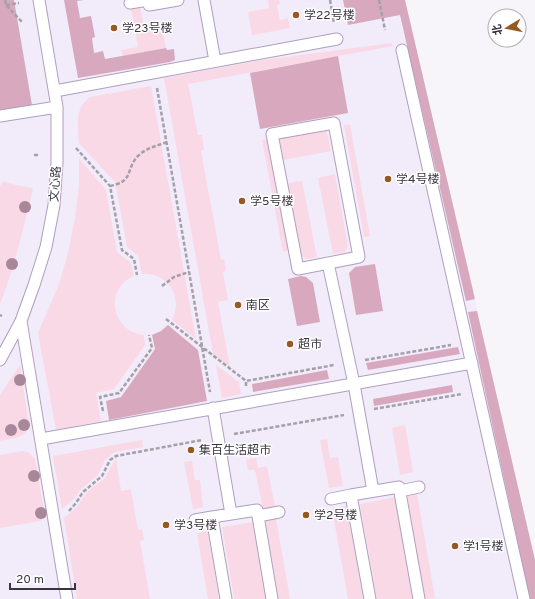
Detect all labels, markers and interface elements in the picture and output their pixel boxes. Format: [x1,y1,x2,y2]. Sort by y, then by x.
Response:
place label: 学22号楼 [304,8,355,24]
north arrow [487,8,527,48]
marker: 学22号楼 [291,10,301,20]
place label: 学23号楼 [122,21,173,37]
marker: 学23号楼 [109,23,119,33]
text: 北 [490,23,506,36]
street label: 文心路 [47,166,65,203]
place label: 学4号楼 [396,172,439,188]
marker: 学4号楼 [383,174,393,184]
place label: 学5号楼 [250,194,293,210]
marker: 学5号楼 [237,196,247,206]
place label: 南区 [246,298,270,314]
marker: 南区 [233,300,243,310]
place label: 超市 [298,337,322,353]
marker: 超市 [285,339,295,349]
place label: 集百生活超市 [199,443,271,459]
marker: 集百生活超市 [186,445,196,455]
place label: 学2号楼 [314,508,357,524]
marker: 学2号楼 [301,510,311,520]
place label: 学3号楼 [174,518,217,534]
marker: 学3号楼 [161,520,171,530]
place label: 学1号楼 [463,539,503,555]
marker: 学1号楼 [450,541,460,551]
scale bar [10,565,75,591]
text: 20 m [16,572,44,588]

